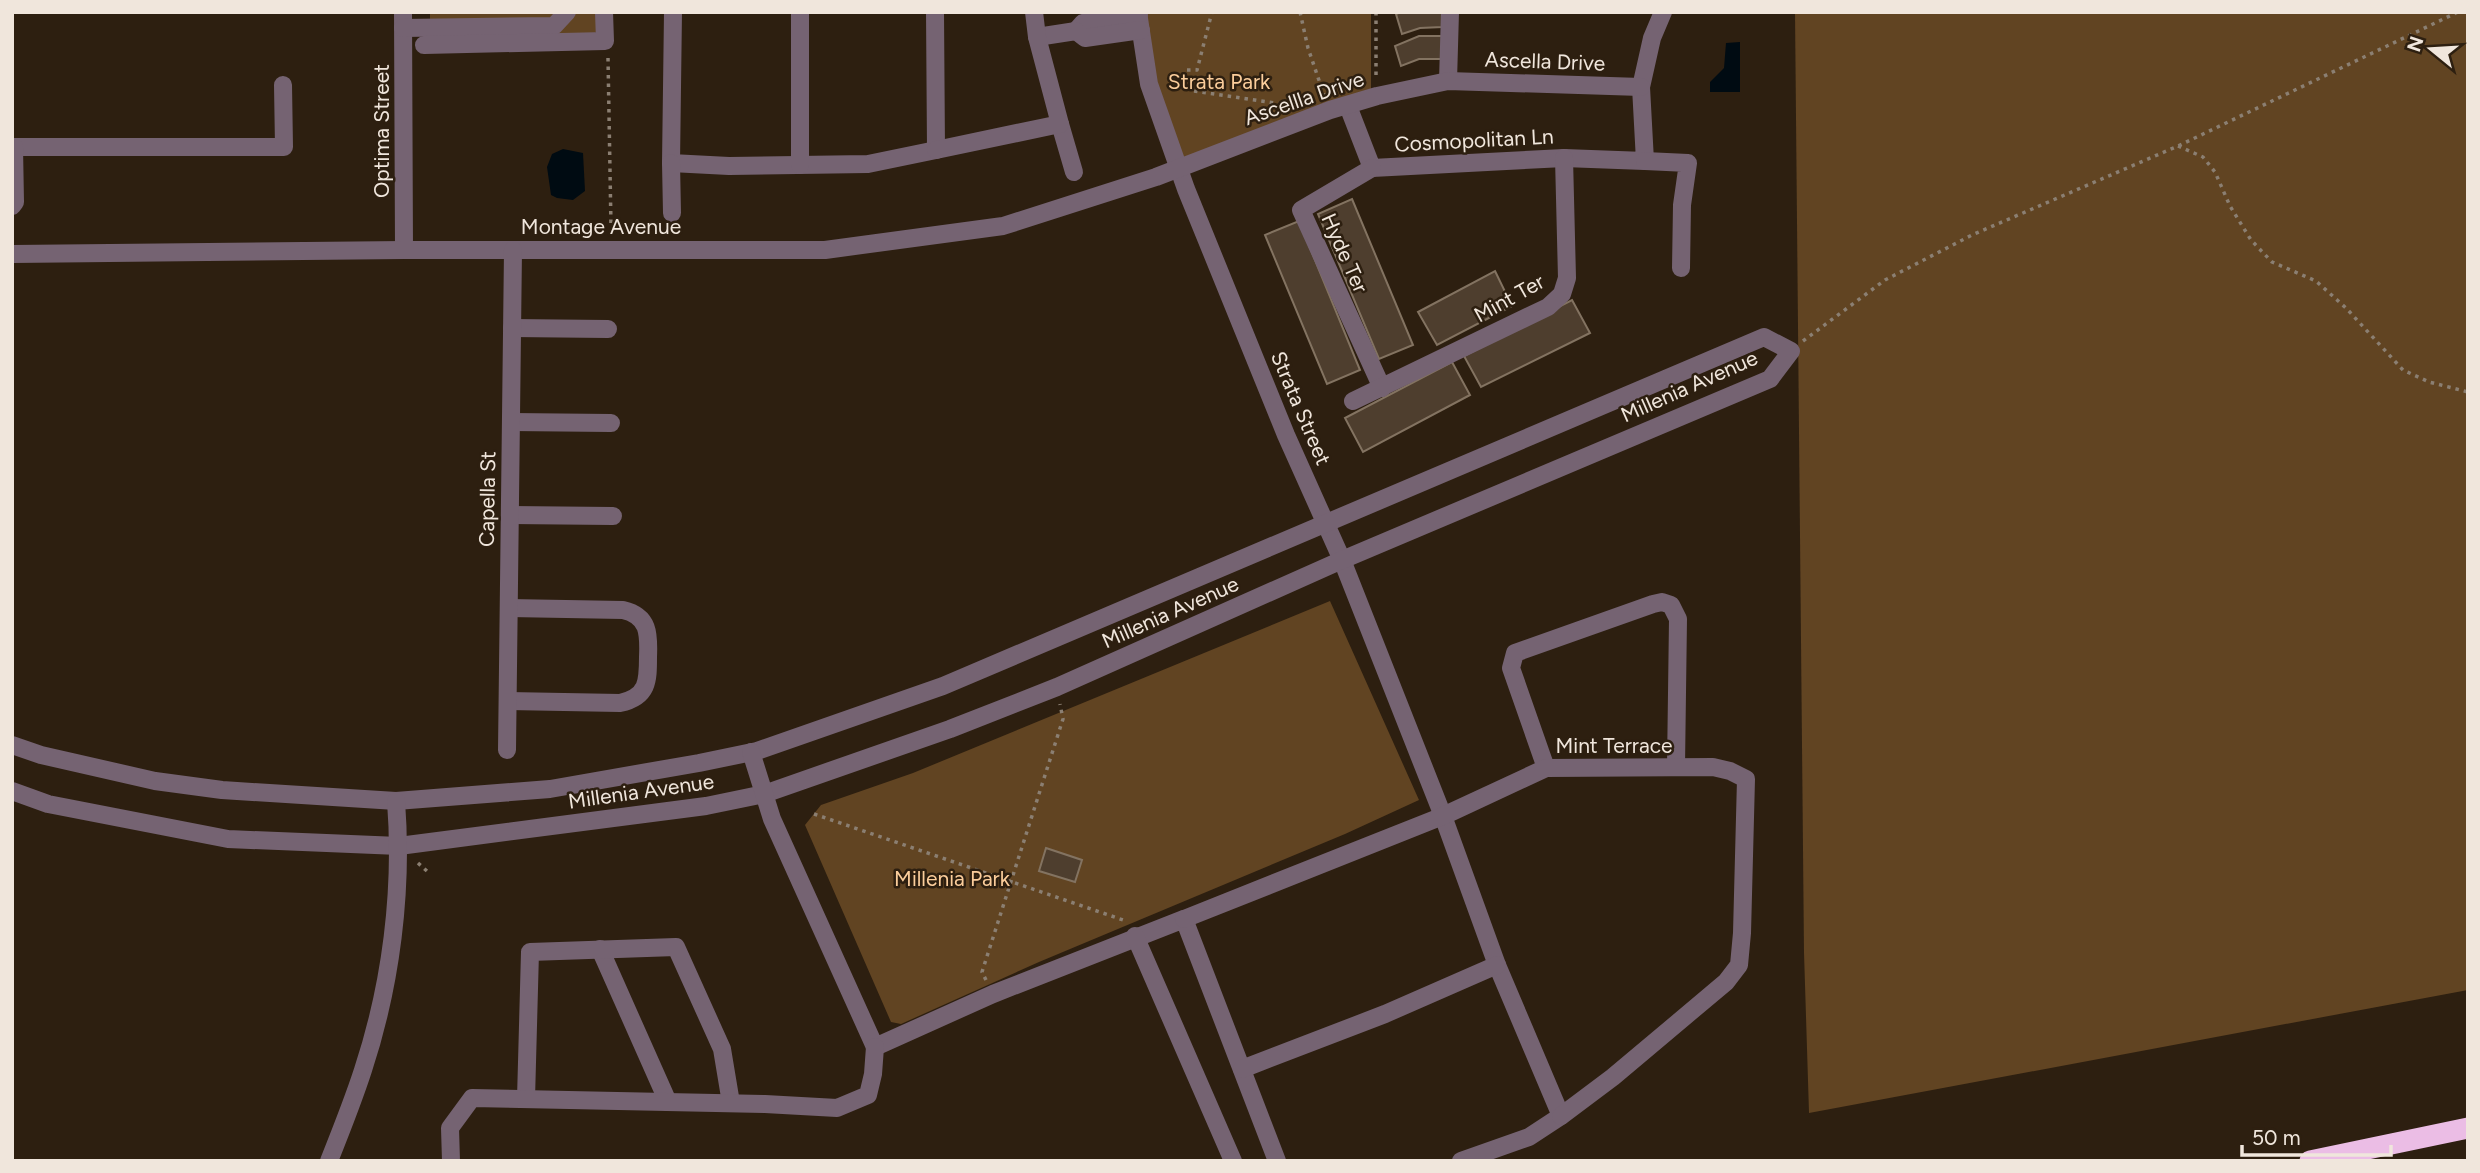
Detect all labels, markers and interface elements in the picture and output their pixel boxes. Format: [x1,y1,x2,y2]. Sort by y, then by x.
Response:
north arrow [2396,14,2466,84]
text: N [2402,33,2429,54]
street label: Ascella Drive [1484,46,1606,76]
street label: Optima Street [369,64,394,198]
street label: Ascellla Drive [1241,66,1367,130]
park label: Strata Park [1168,69,1271,94]
street label: Cosmopolitan Ln [1394,123,1554,157]
street label: Hyde Ter [1316,209,1374,297]
street label: Montage Avenue [521,214,681,239]
street label: Mint Ter [1470,269,1548,327]
street label: Millenia Avenue [1617,345,1761,427]
street label: Strata Street [1266,347,1336,469]
street label: Capella St [474,451,500,547]
street label: Millenia Avenue [1098,571,1242,653]
street label: Mint Terrace [1556,733,1672,758]
street label: Millenia Avenue [567,768,715,814]
park label: Millenia Park [894,866,1011,891]
scale bar [2242,1114,2391,1158]
text: 50 m [2252,1125,2301,1150]

